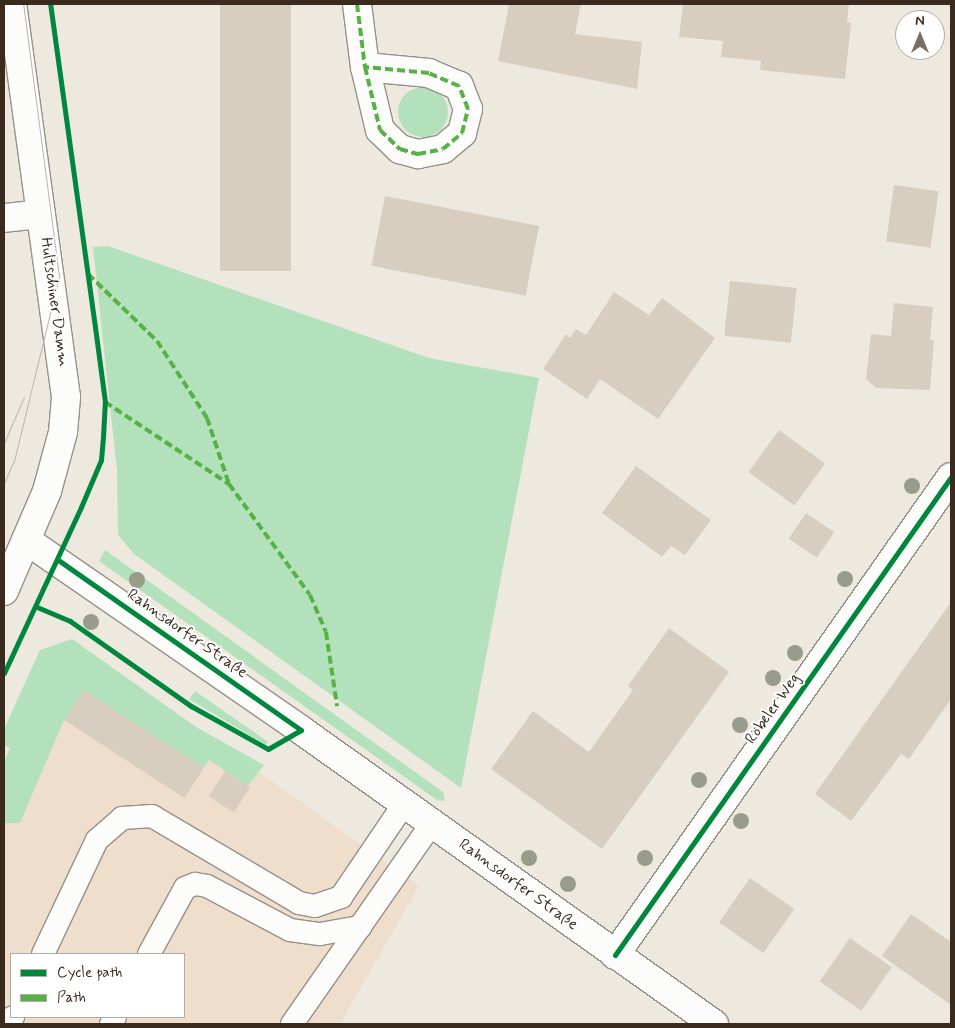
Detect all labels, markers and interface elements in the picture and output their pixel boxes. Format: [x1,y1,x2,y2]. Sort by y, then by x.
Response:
north arrow [895,10,945,60]
text: N [915,12,925,30]
street label: Hultschiner Damm [35,235,73,369]
street label: Rahnsdorfer Straße [124,586,250,682]
street label: Röbeler Weg [741,669,805,749]
street label: Rahnsdorfer Straße [456,836,580,934]
legend [10,953,185,1018]
text: Cycle path [57,963,122,983]
text: Path [57,988,86,1008]

